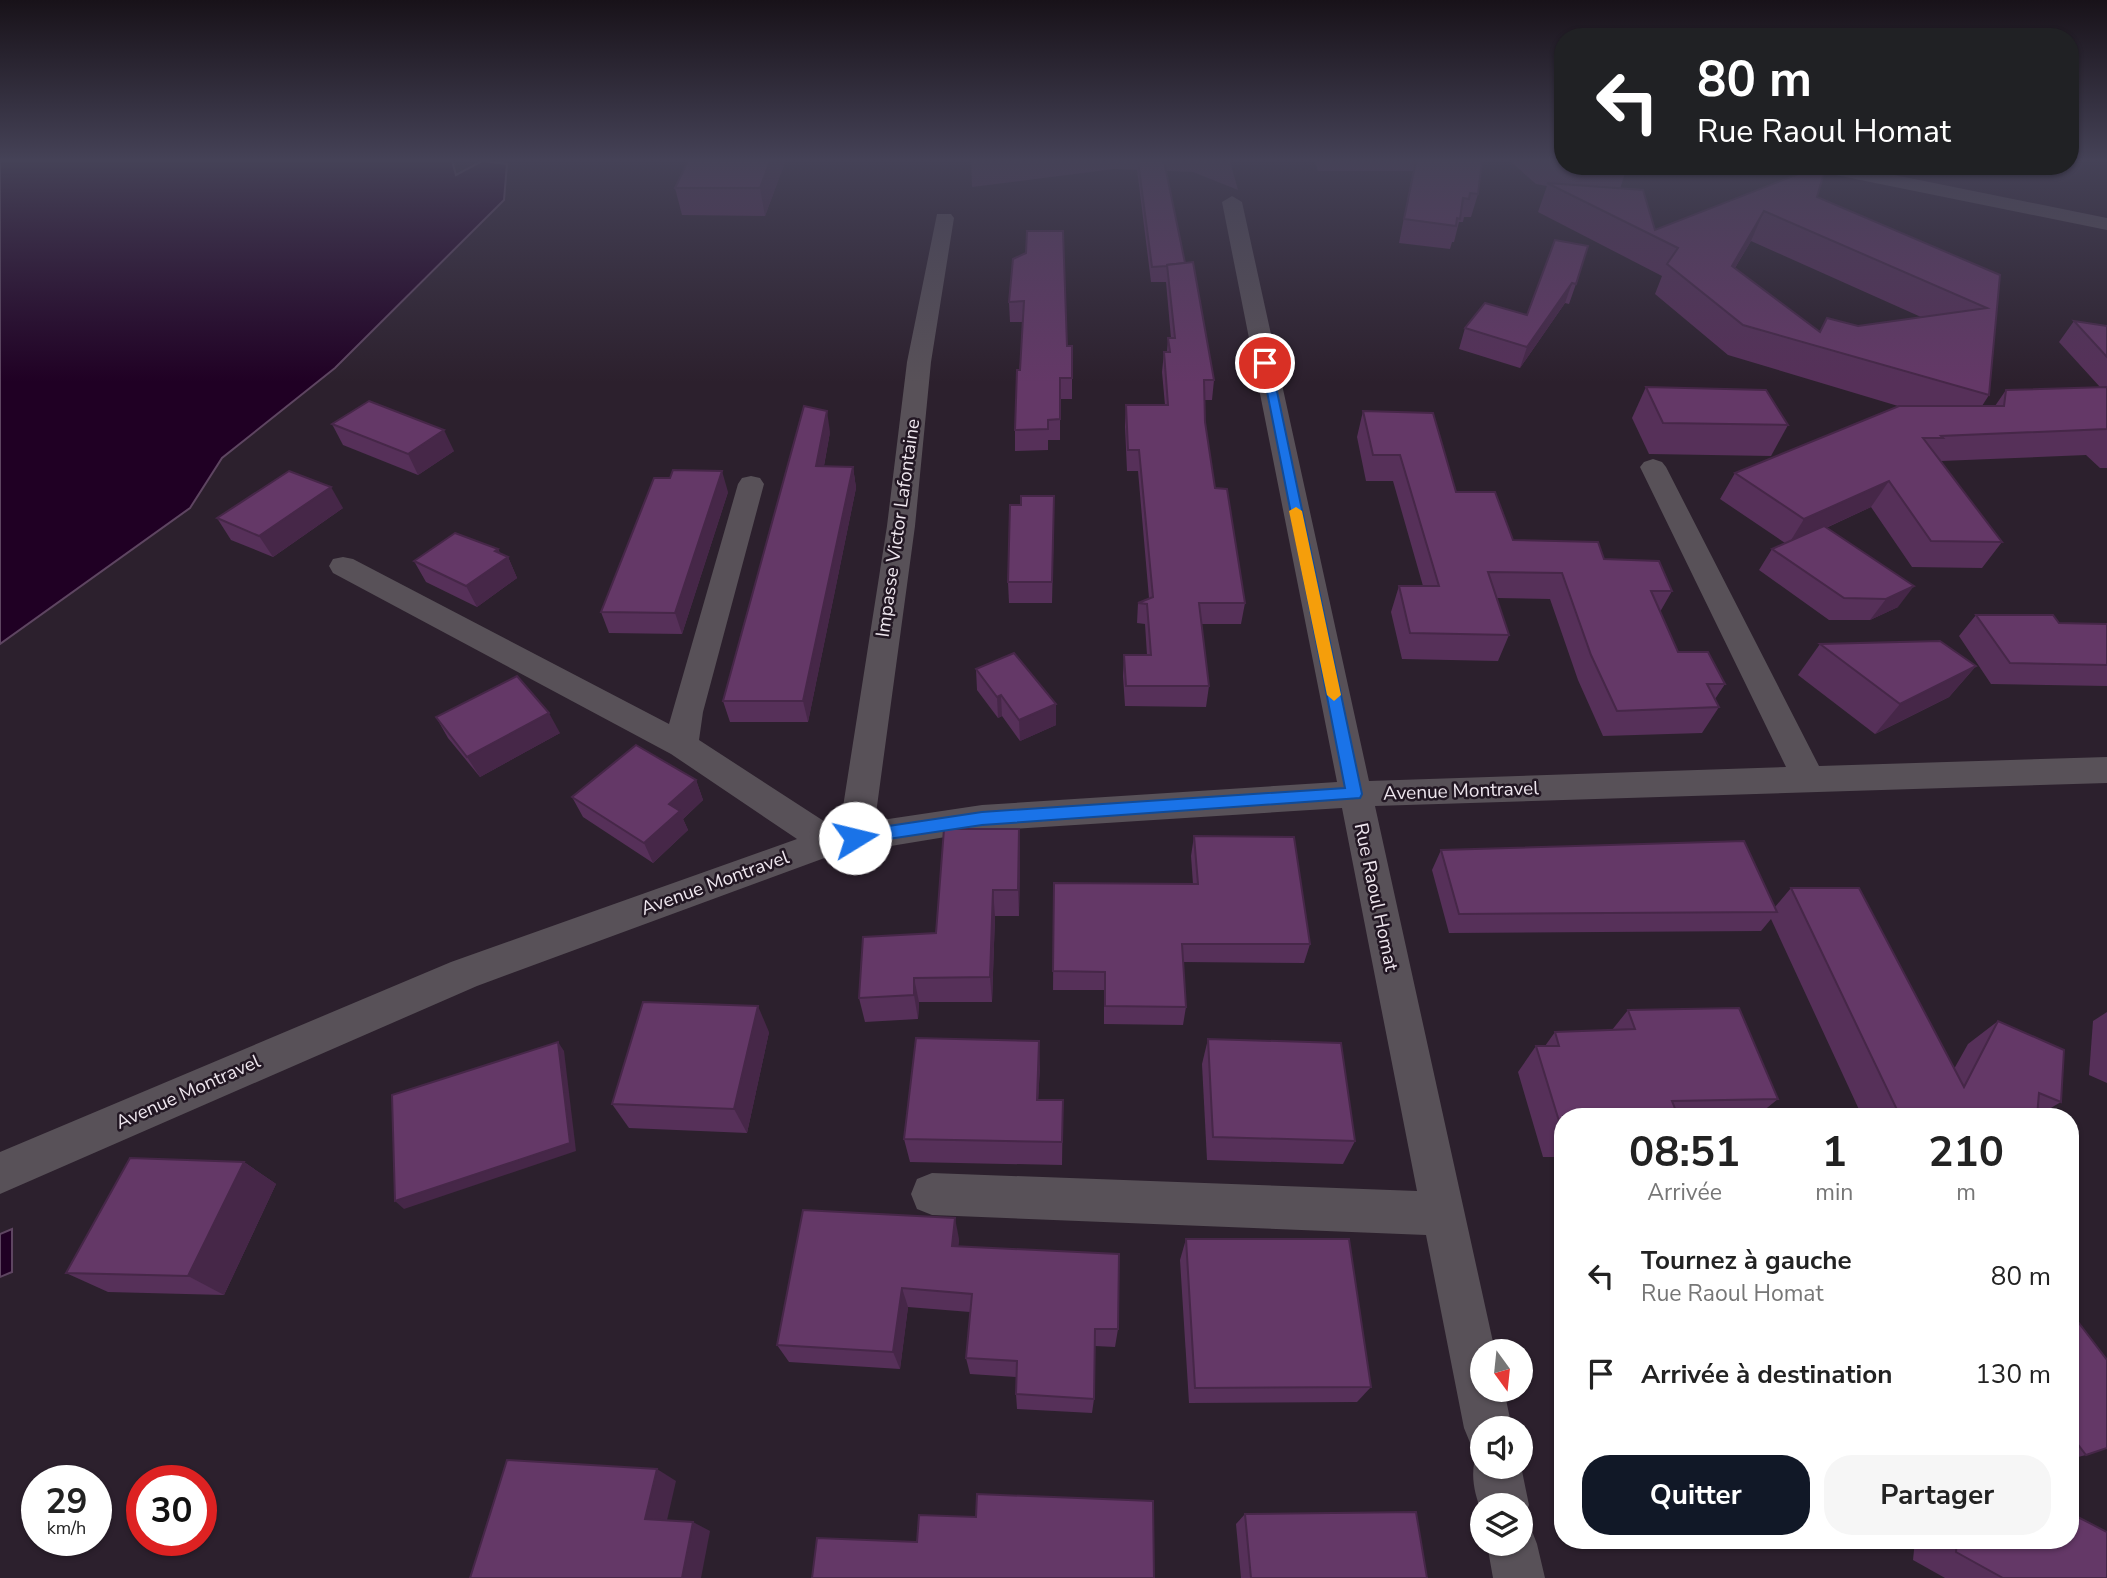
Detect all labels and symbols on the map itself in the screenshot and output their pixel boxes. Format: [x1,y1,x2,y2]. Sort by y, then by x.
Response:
pin [1235,333,1295,393]
street label: Impasse Victor Lafontaine [870,417,926,639]
street label: Avenue Montravel [1383,775,1540,807]
position arrow [818,801,892,875]
street label: Rue Raoul Homat [1348,821,1404,974]
street label: Avenue Montravel [637,844,793,922]
street label: Avenue Montravel [112,1048,265,1136]
north arrow [1470,1339,1533,1402]
speed limit sign: 30 [126,1465,217,1556]

